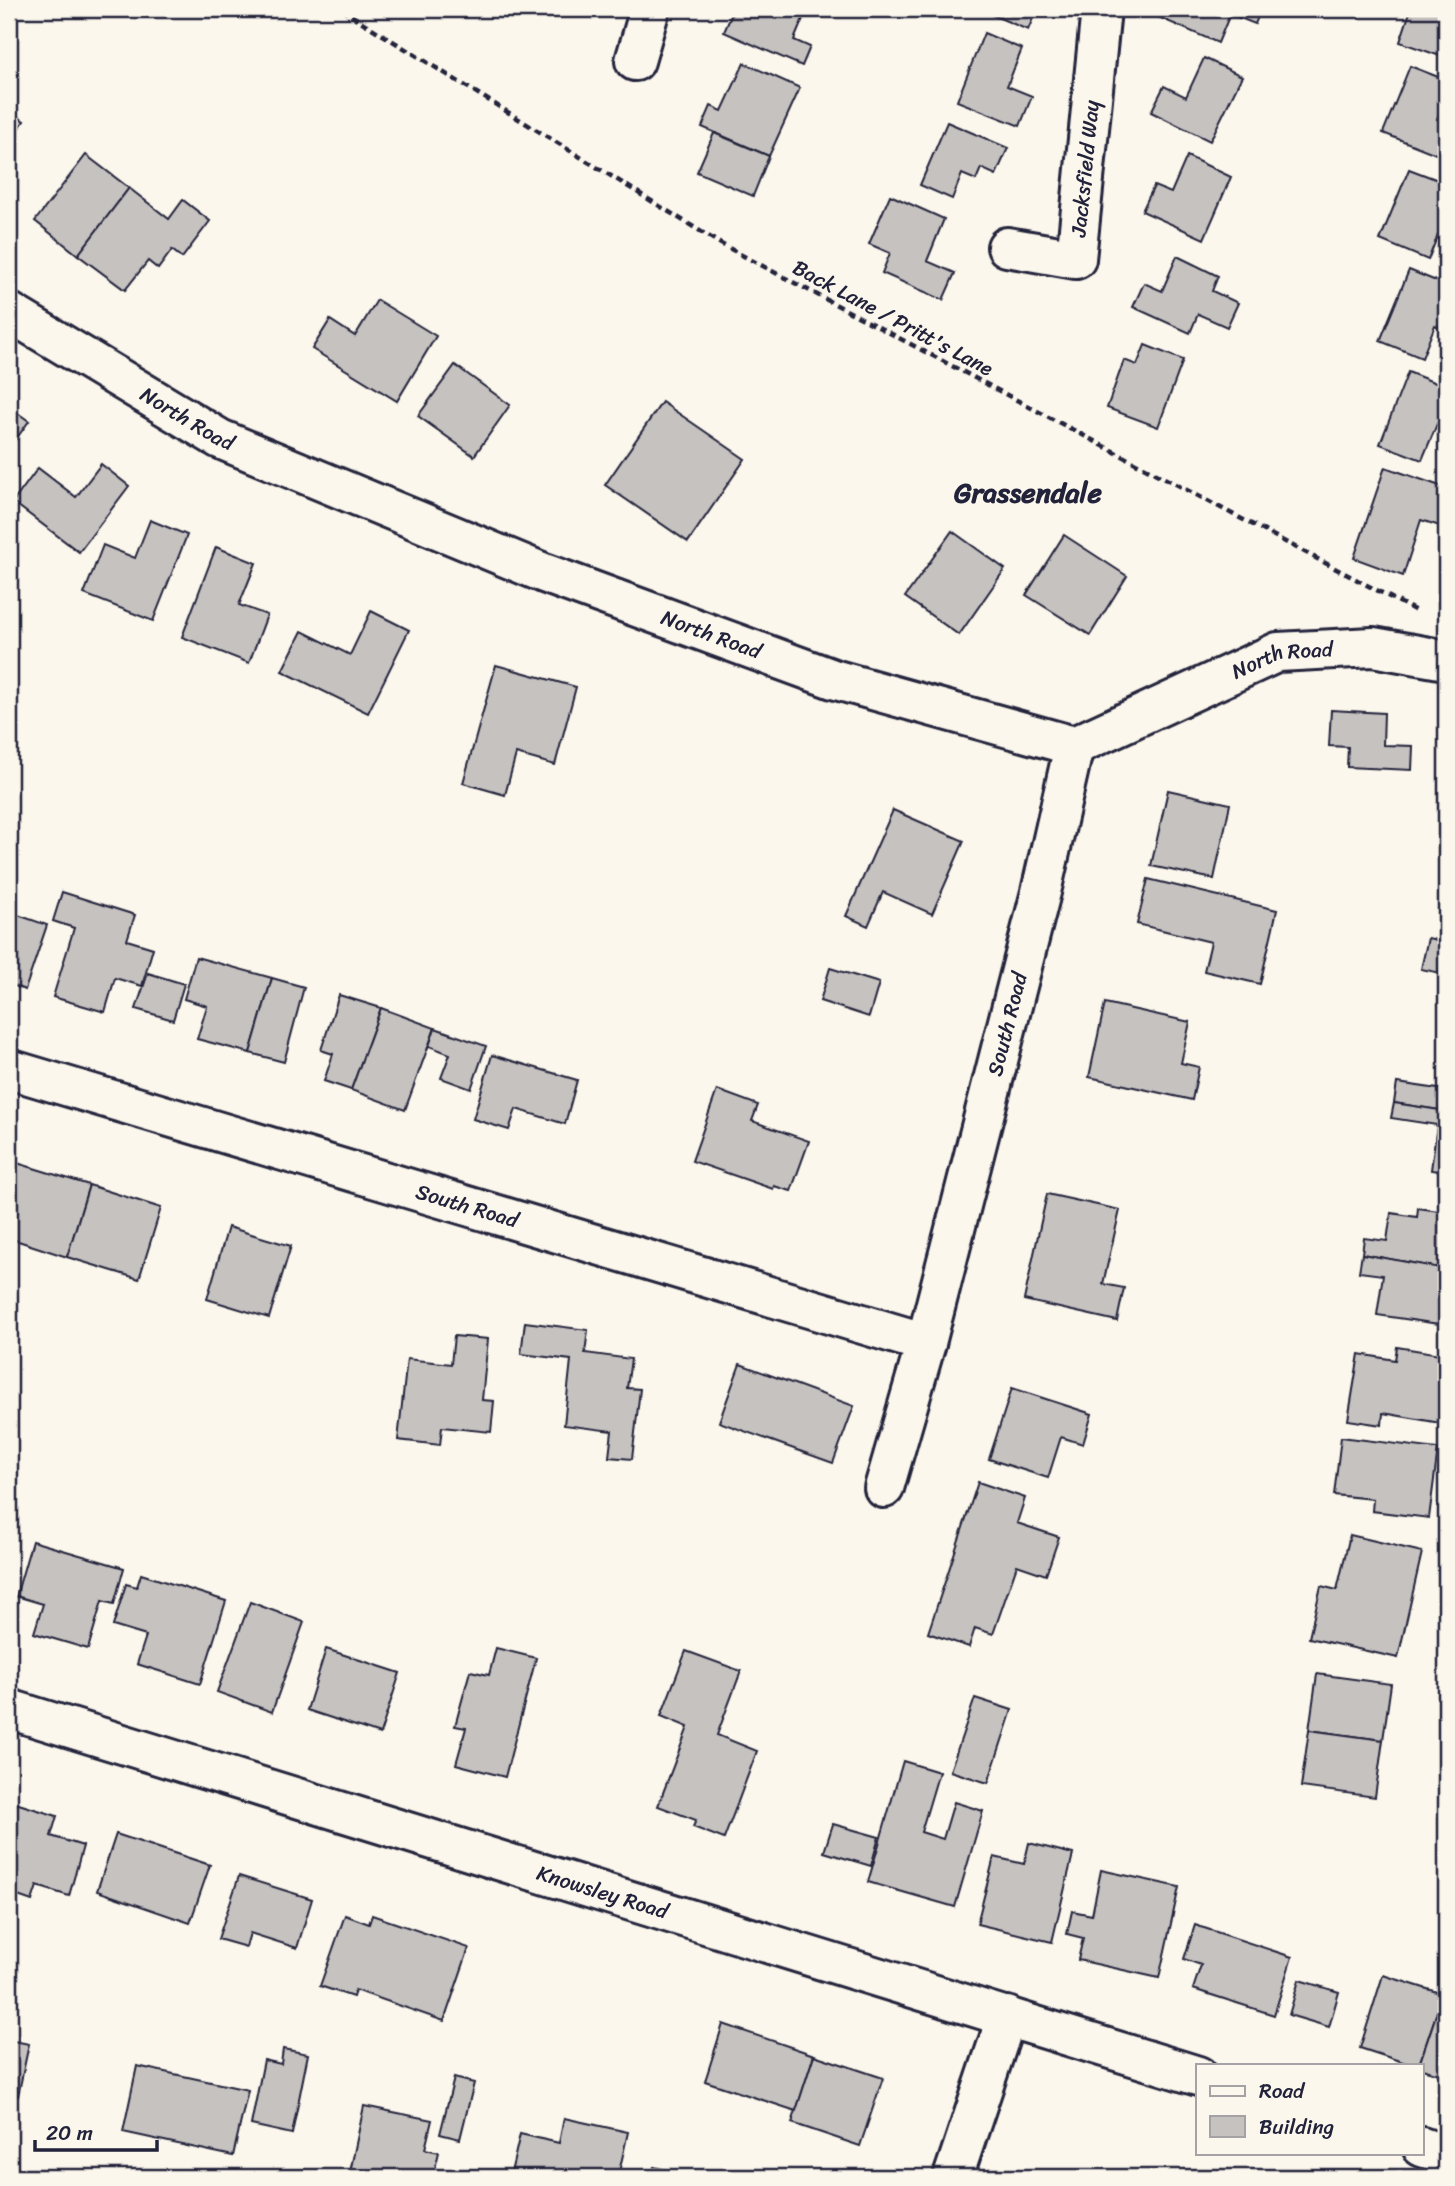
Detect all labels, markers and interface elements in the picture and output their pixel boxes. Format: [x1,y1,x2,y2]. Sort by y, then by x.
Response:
street label: Jacksfield Way [1059,98,1111,240]
street label: Back Lane / Pritt's Lane [786,249,1000,387]
street label: North Road [133,376,242,463]
district label: Grassendale [954,468,1103,517]
street label: North Road [656,598,769,671]
street label: North Road [1225,630,1336,690]
street label: South Road [976,967,1039,1080]
street label: South Road [411,1173,525,1240]
street label: Knowsley Road [532,1854,675,1931]
legend [1196,2064,1424,2154]
text: Road [1259,2072,1306,2110]
text: Building [1259,2108,1335,2146]
scale bar [35,2109,158,2153]
text: 20 m [46,2114,93,2152]

